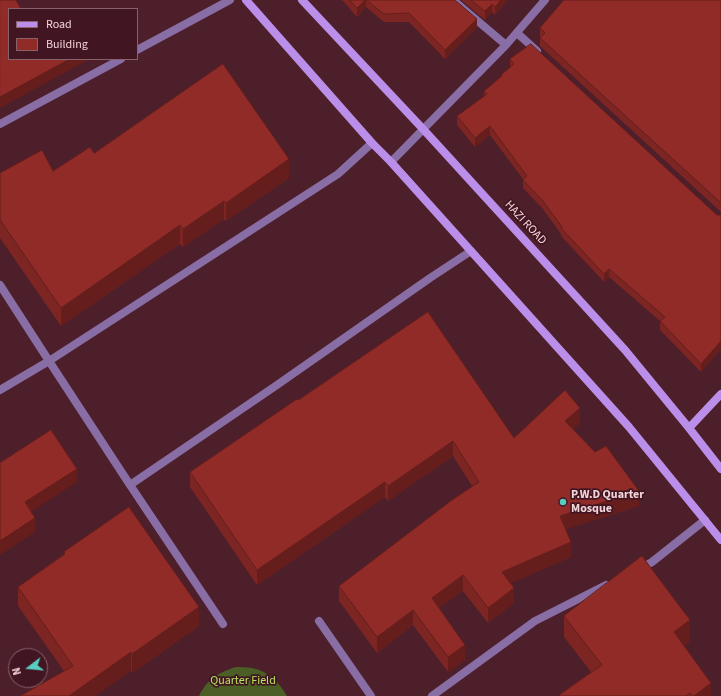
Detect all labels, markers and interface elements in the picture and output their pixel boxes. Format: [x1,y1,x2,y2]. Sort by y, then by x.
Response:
legend [8,8,138,60]
text: Road [46,16,72,33]
text: Building [46,36,88,53]
street label: HAZI ROAD [501,198,549,248]
place label: P.W.D Quarter Mosque [571,488,644,516]
marker: P.W.D Quarter Mosque [558,497,568,507]
north arrow [8,648,48,688]
text: N [9,666,25,677]
park label: Quarter Field [210,674,276,688]

